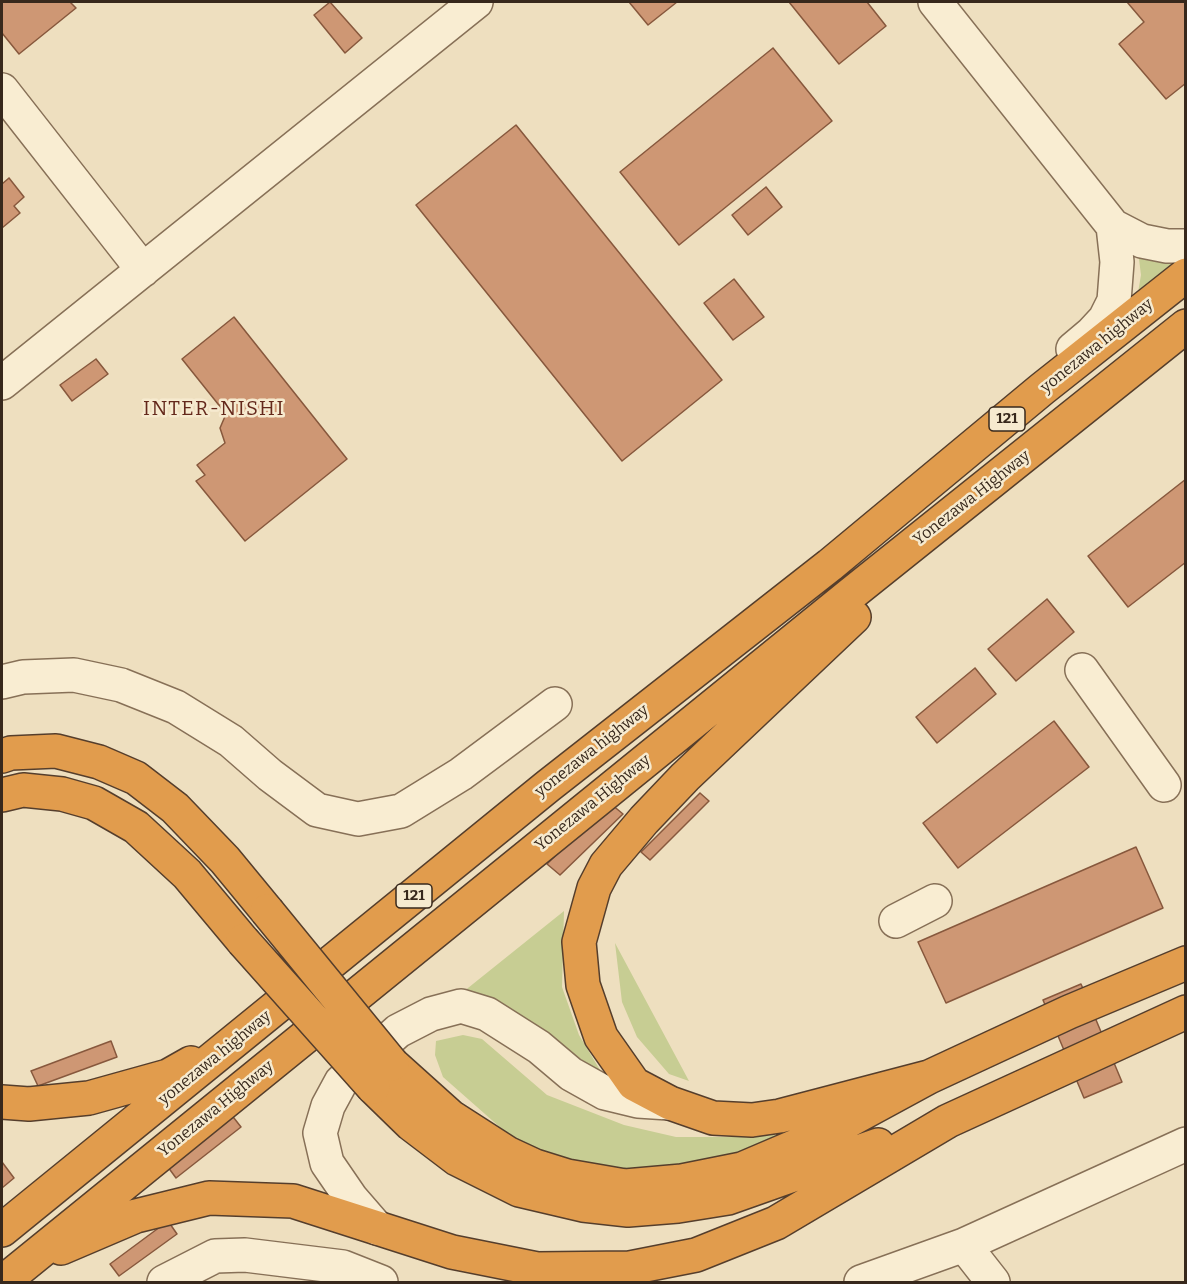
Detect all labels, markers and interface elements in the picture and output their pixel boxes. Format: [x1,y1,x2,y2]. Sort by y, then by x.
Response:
street label: yonezawa highway [1037,295,1157,397]
district label: INTER-NISHI [143,397,285,421]
road number: 121 [989,407,1025,431]
street label: Yonezawa Highway [910,447,1034,549]
street label: yonezawa highway [531,701,653,801]
street label: Yonezawa Highway [532,751,654,855]
road number: 121 [396,884,432,908]
street label: yonezawa highway [155,1007,275,1109]
street label: Yonezawa Highway [155,1057,277,1161]

